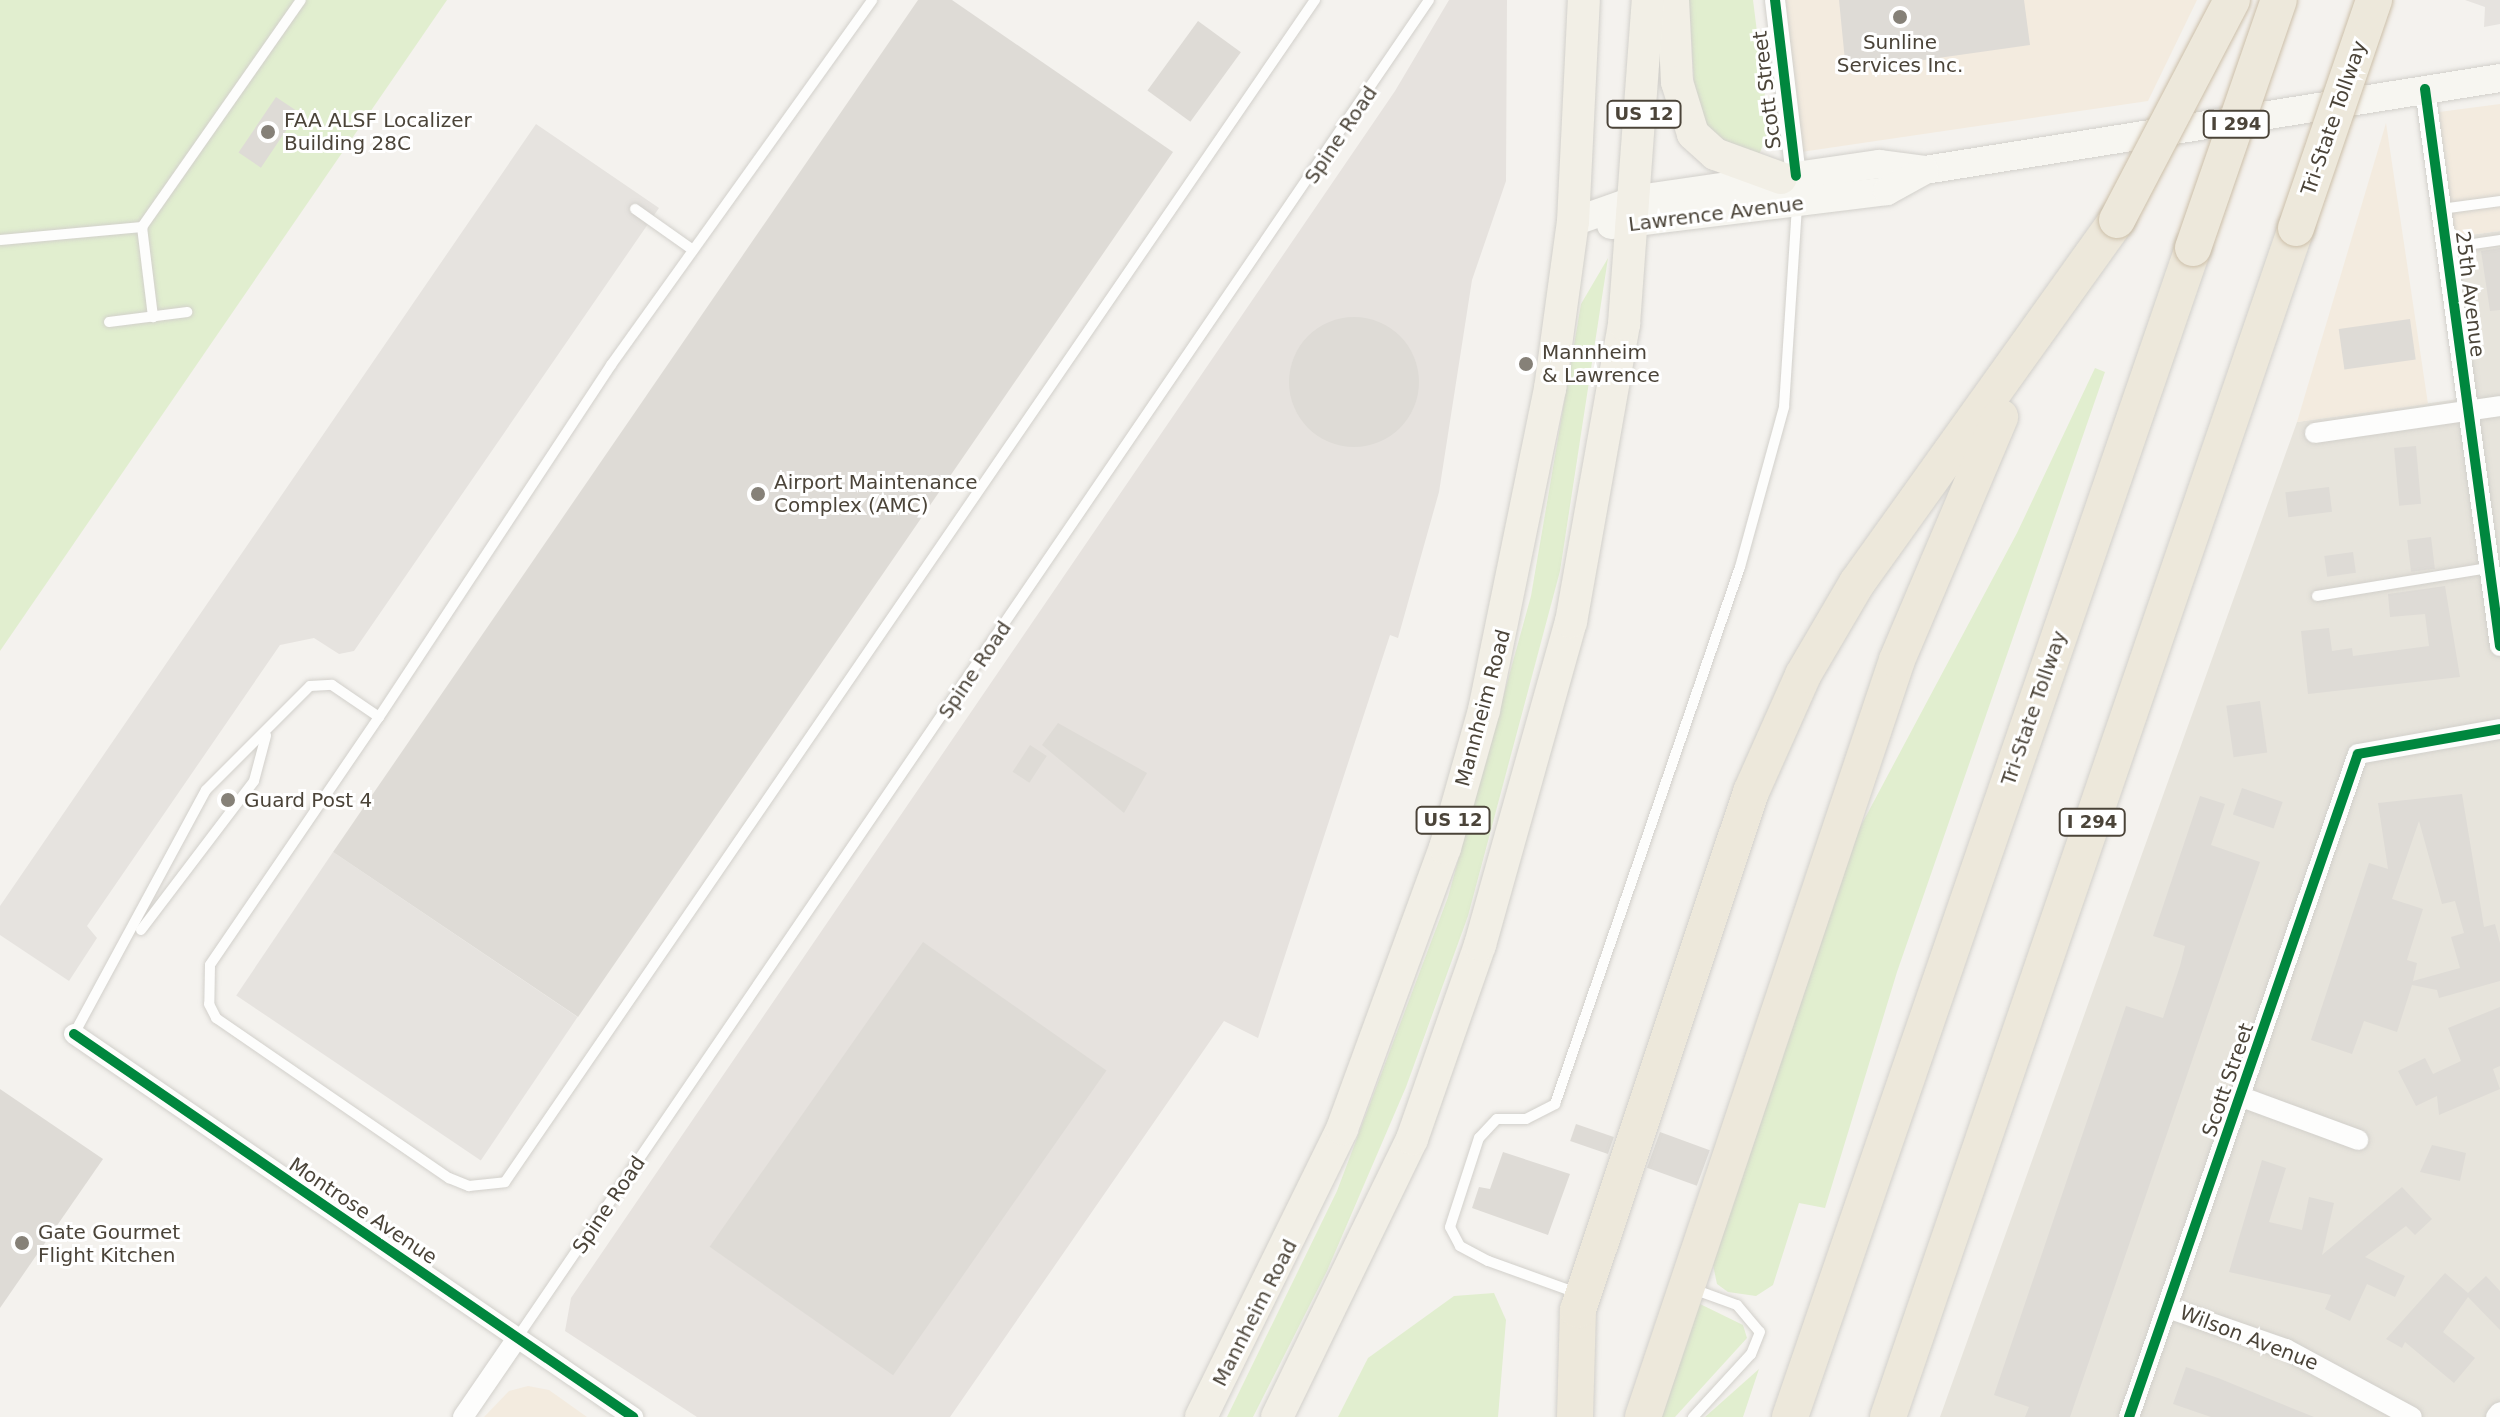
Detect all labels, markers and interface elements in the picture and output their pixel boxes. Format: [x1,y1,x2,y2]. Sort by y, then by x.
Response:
marker: Sunline Services Inc. [1891,8,1909,26]
street label: Scott Street [1748,30,1786,150]
place label: Sunline Services Inc. [1837,30,1963,77]
street label: Tri-State Tollway [2296,37,2372,199]
street label: Spine Road [1300,82,1382,188]
road number: US 12 [1606,100,1682,128]
place label: FAA ALSF Localizer Building 28C [284,108,472,155]
road number: I 294 [2202,110,2270,138]
marker: FAA ALSF Localizer Building 28C [259,123,277,141]
street label: Lawrence Avenue [1627,191,1805,237]
street label: 25th Avenue [2450,230,2490,358]
place label: Mannheim & Lawrence [1542,340,1660,387]
marker: Mannheim & Lawrence [1517,355,1535,373]
place label: Airport Maintenance Complex (AMC) [774,470,978,517]
marker: Airport Maintenance Complex (AMC) [749,485,767,503]
street label: Spine Road [934,617,1016,723]
street label: Mannheim Road [1451,627,1515,789]
street label: Tri-State Tollway [1996,627,2072,789]
place label: Guard Post 4 [244,788,372,812]
marker: Guard Post 4 [219,791,237,809]
road number: US 12 [1415,806,1491,834]
road number: I 294 [2058,808,2126,836]
street label: Scott Street [2197,1020,2259,1140]
street label: Spine Road [568,1152,650,1258]
street label: Montrose Avenue [284,1153,442,1269]
place label: Gate Gourmet Flight Kitchen [38,1220,180,1267]
marker: Gate Gourmet Flight Kitchen [13,1234,31,1252]
street label: Mannheim Road [1208,1236,1302,1390]
street label: Wilson Avenue [2176,1301,2322,1375]

